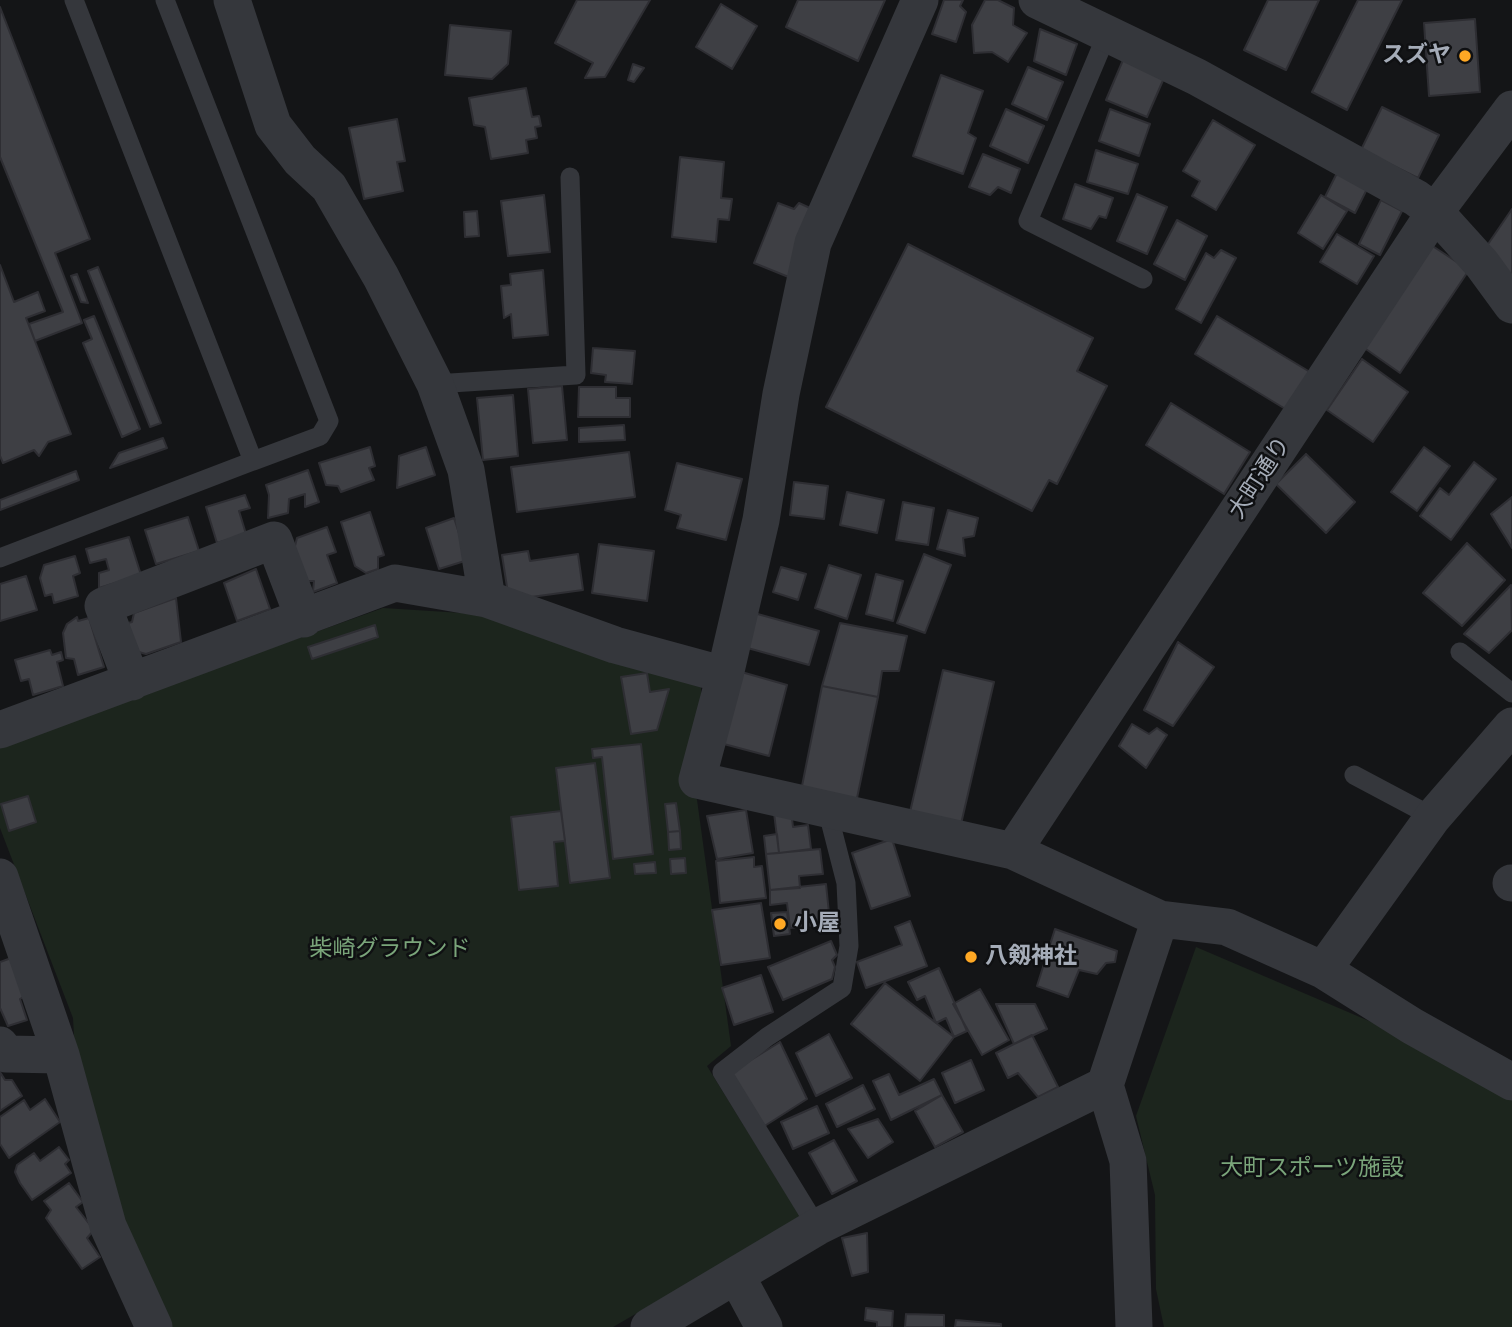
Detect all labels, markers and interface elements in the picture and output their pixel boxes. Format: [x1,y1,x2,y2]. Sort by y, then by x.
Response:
place label: スズヤ [1382,42,1451,70]
marker: スズヤ [1457,48,1473,64]
street label: 大町通り [1223,432,1297,524]
place label: 小屋 [794,910,840,938]
marker: 小屋 [772,916,788,932]
park label: 柴崎グラウンド [310,936,470,964]
place label: 八剱神社 [985,943,1077,971]
marker: 八剱神社 [963,949,979,965]
park label: 大町スポーツ施設 [1220,1155,1404,1183]

